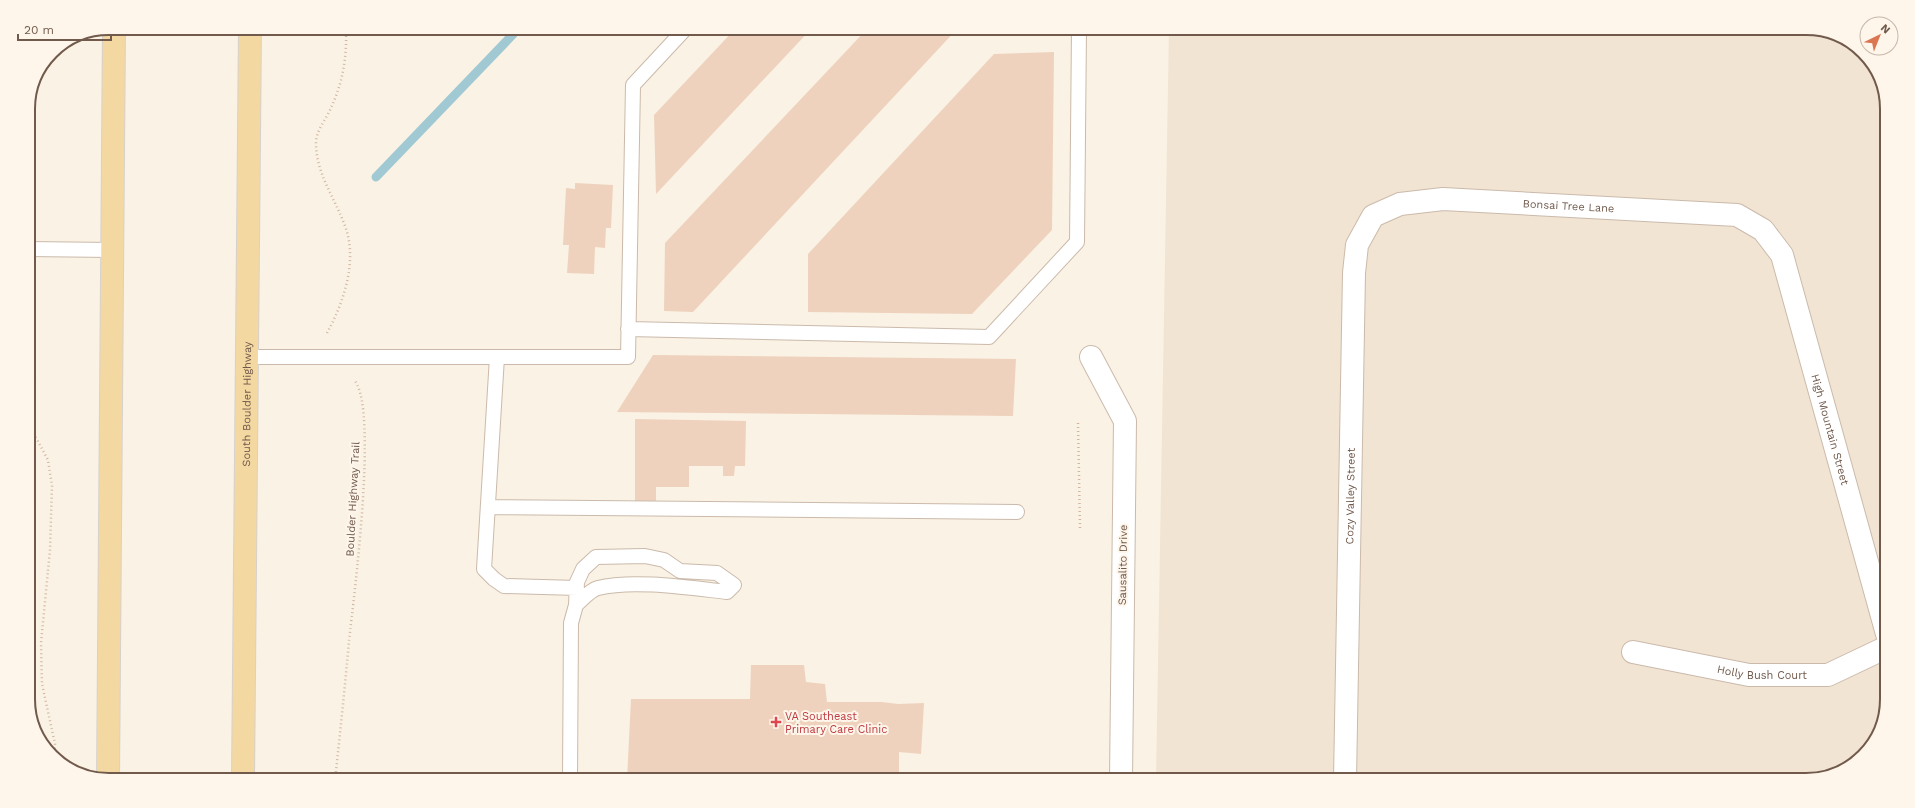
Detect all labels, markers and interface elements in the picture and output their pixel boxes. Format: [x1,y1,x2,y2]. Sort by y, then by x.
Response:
scale bar [18,16,111,42]
north arrow [1859,16,1899,56]
text: N [1878,22,1893,37]
text: 20 m [24,23,54,37]
street label: Bonsai Tree Lane [1522,197,1615,215]
street label: South Boulder Highway [239,341,254,467]
street label: High Mountain Street [1809,373,1852,487]
street label: Boulder Highway Trail [343,440,363,557]
street label: Cozy Valley Street [1343,447,1357,544]
street label: Sausalito Drive [1116,525,1130,605]
street label: Holly Bush Court [1716,662,1807,682]
place label: VA Southeast Primary Care Clinic [785,710,887,736]
marker: VA Southeast Primary Care Clinic [770,716,782,728]

